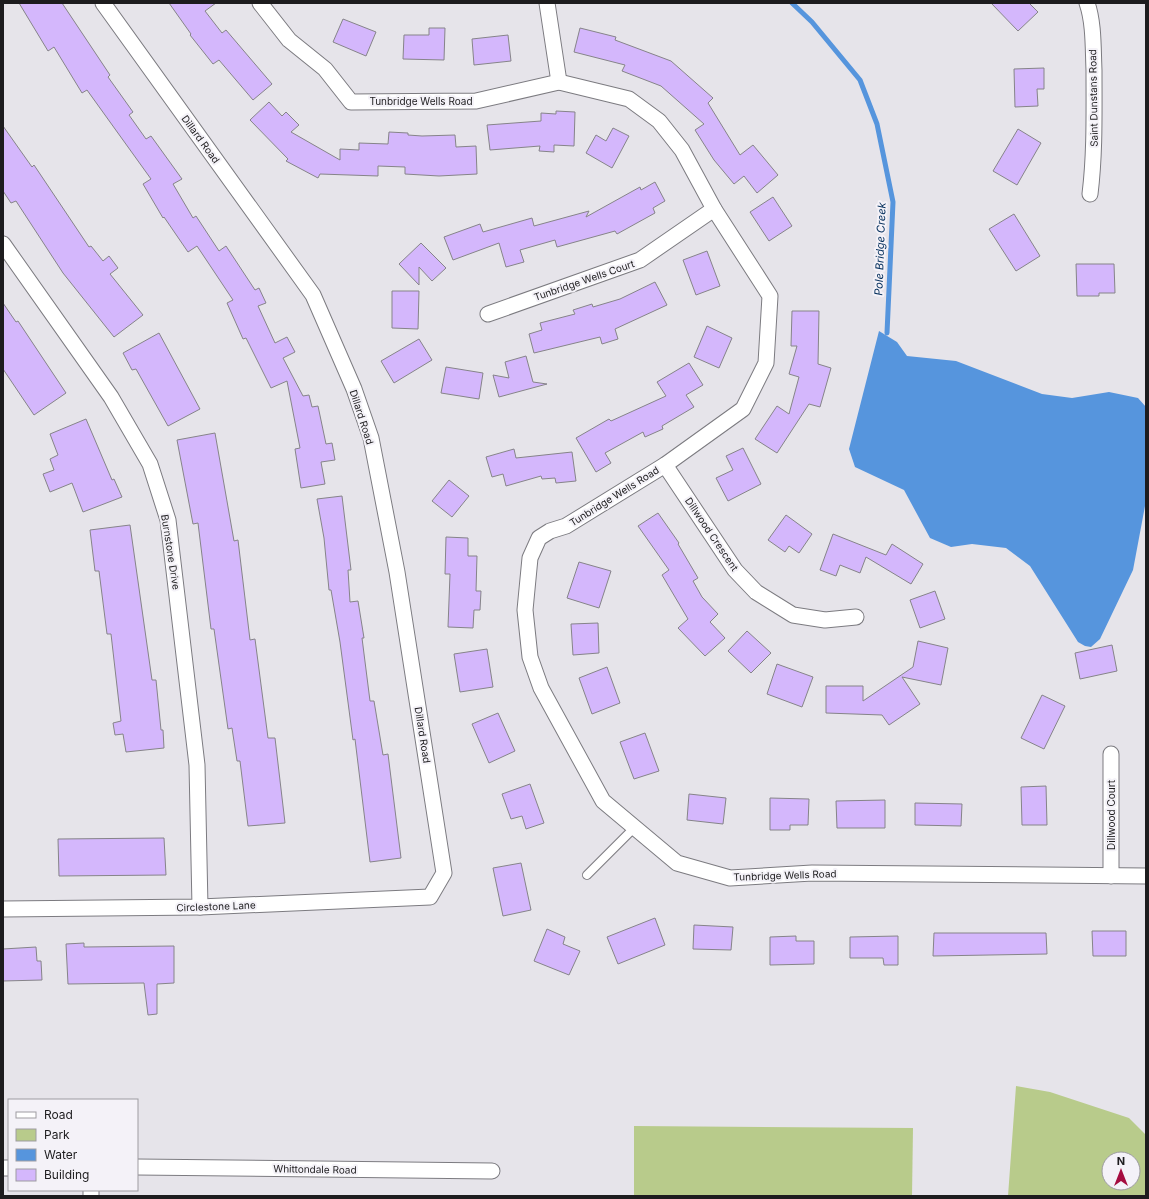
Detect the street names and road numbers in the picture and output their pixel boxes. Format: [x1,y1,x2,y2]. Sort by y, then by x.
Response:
street label: Saint Dunstans Road [1086,49,1100,147]
street label: Tunbridge Wells Road [369,95,473,107]
street label: Dillard Road [179,113,223,165]
street label: Tunbridge Wells Court [532,257,636,303]
street label: Dillard Road [348,388,376,446]
street label: Tunbridge Wells Road [567,464,661,528]
street label: Dillwood Crescent [683,495,741,574]
street label: Burnstone Drive [159,513,183,591]
street label: Dillard Road [413,706,433,764]
street label: Dillwood Court [1105,779,1117,850]
street label: Tunbridge Wells Road [733,867,837,883]
street label: Circlestone Lane [176,899,256,913]
street label: Whittondale Road [273,1162,357,1176]

